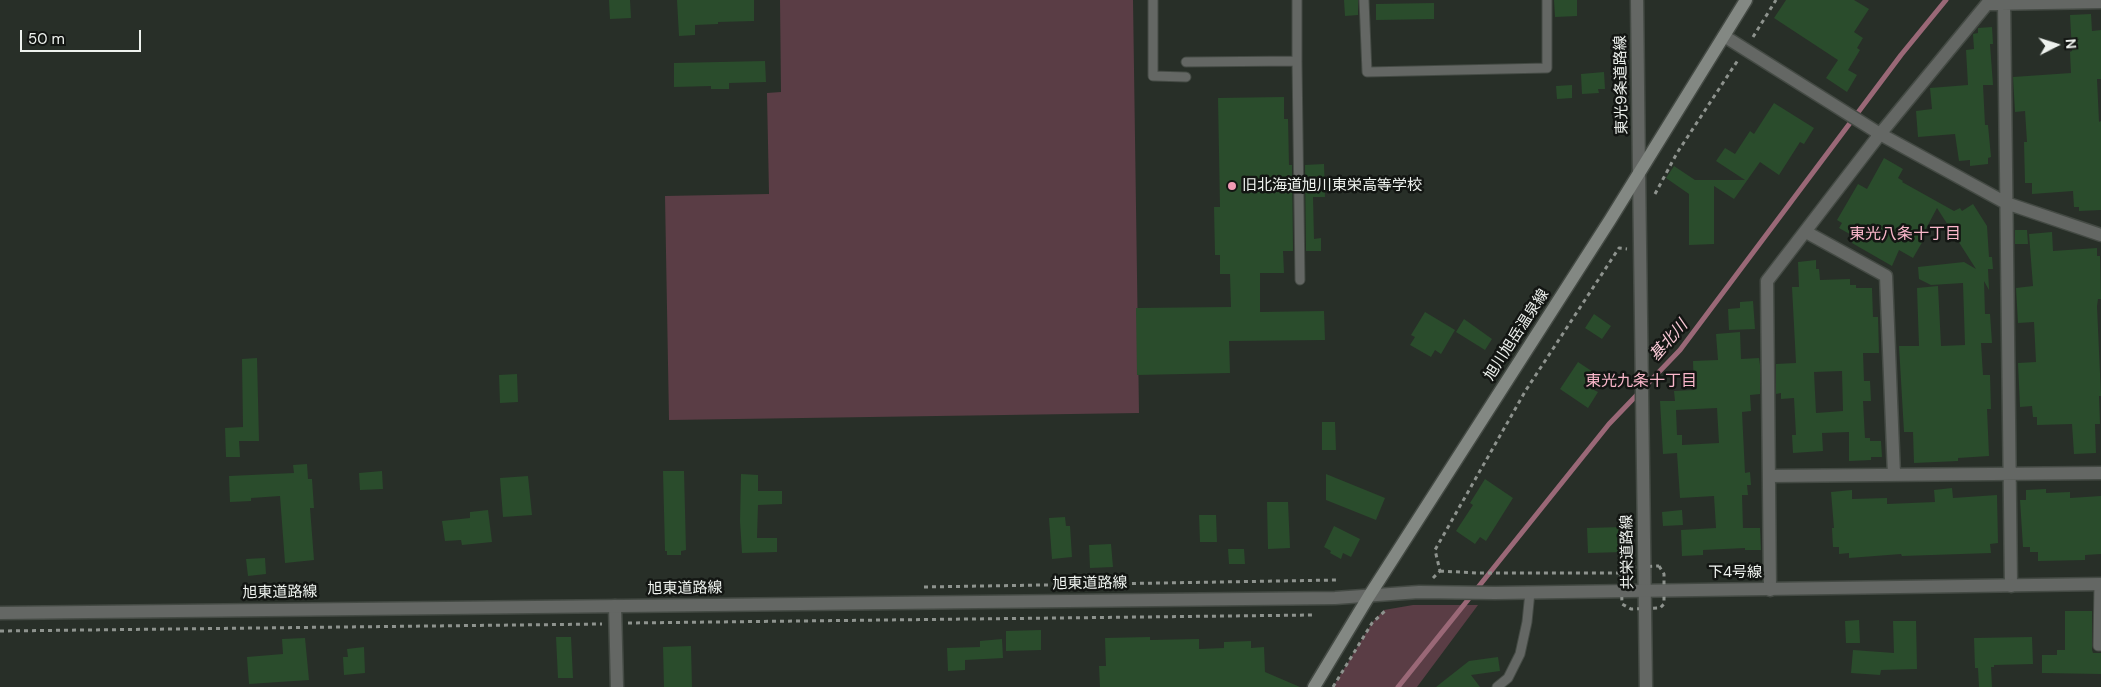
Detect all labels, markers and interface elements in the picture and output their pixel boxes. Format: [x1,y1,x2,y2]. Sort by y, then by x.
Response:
scale bar [22,20,144,52]
north arrow [2031,20,2081,70]
text: 50 m [28,29,65,49]
street label: 東光9条道路線 [1612,35,1632,135]
text: N [2062,38,2080,50]
place label: 旧北海道旭川東栄高等学校 [1242,177,1422,195]
marker: 旧北海道旭川東栄高等学校 [1226,180,1238,192]
district label: 東光八条十丁目 [1849,225,1961,245]
street label: 旭川旭岳温泉線 [1481,286,1553,384]
water label: 基北川 [1646,317,1692,365]
district label: 東光九条十丁目 [1585,372,1697,392]
street label: 共栄道路線 [1618,514,1638,590]
street label: 下4号線 [1708,564,1762,582]
street label: 旭東道路線 [1052,574,1128,594]
street label: 旭東道路線 [647,579,723,599]
street label: 旭東道路線 [242,583,318,603]

